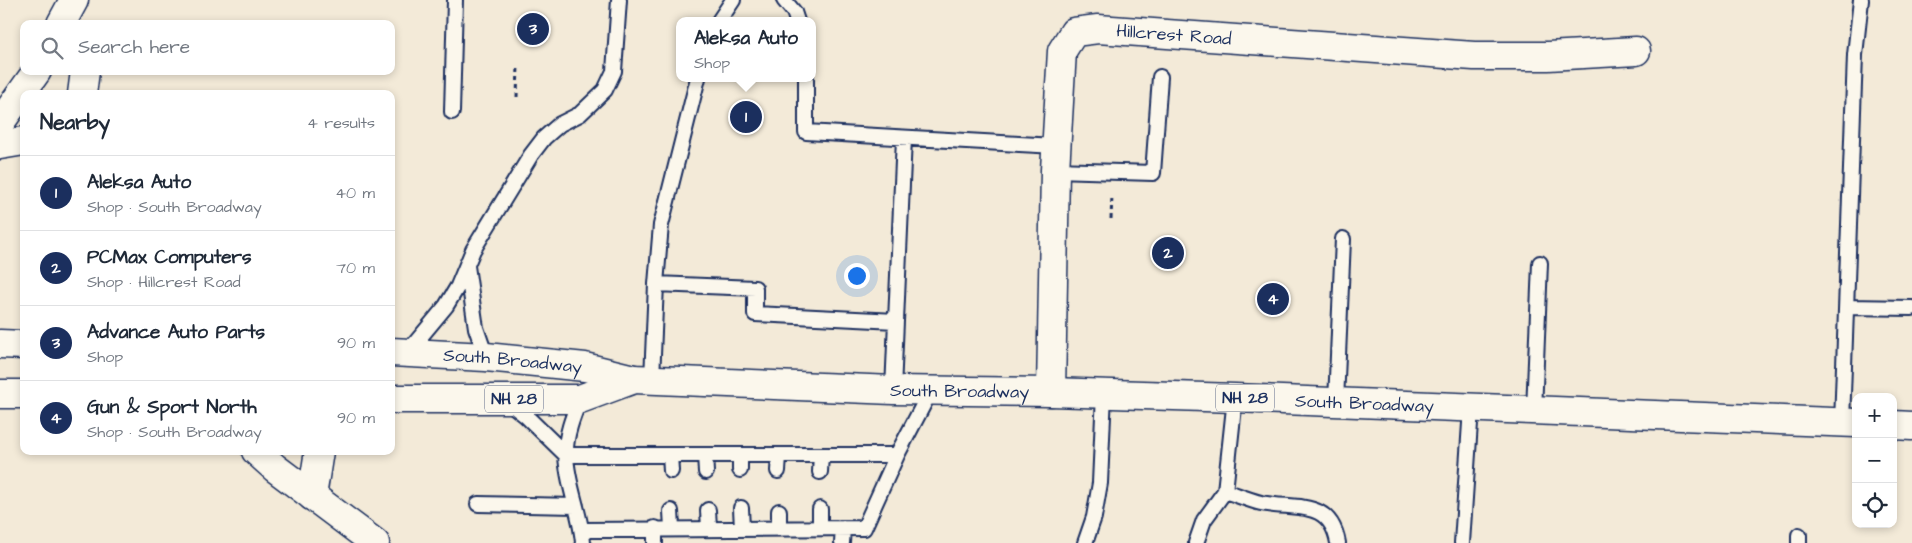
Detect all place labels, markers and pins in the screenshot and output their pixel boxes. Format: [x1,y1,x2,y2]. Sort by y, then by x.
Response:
pin: 3 [517,10,549,48]
pin: 1 [730,98,762,136]
pin: 2 [1152,234,1184,272]
pin: 4 [1257,280,1289,318]

